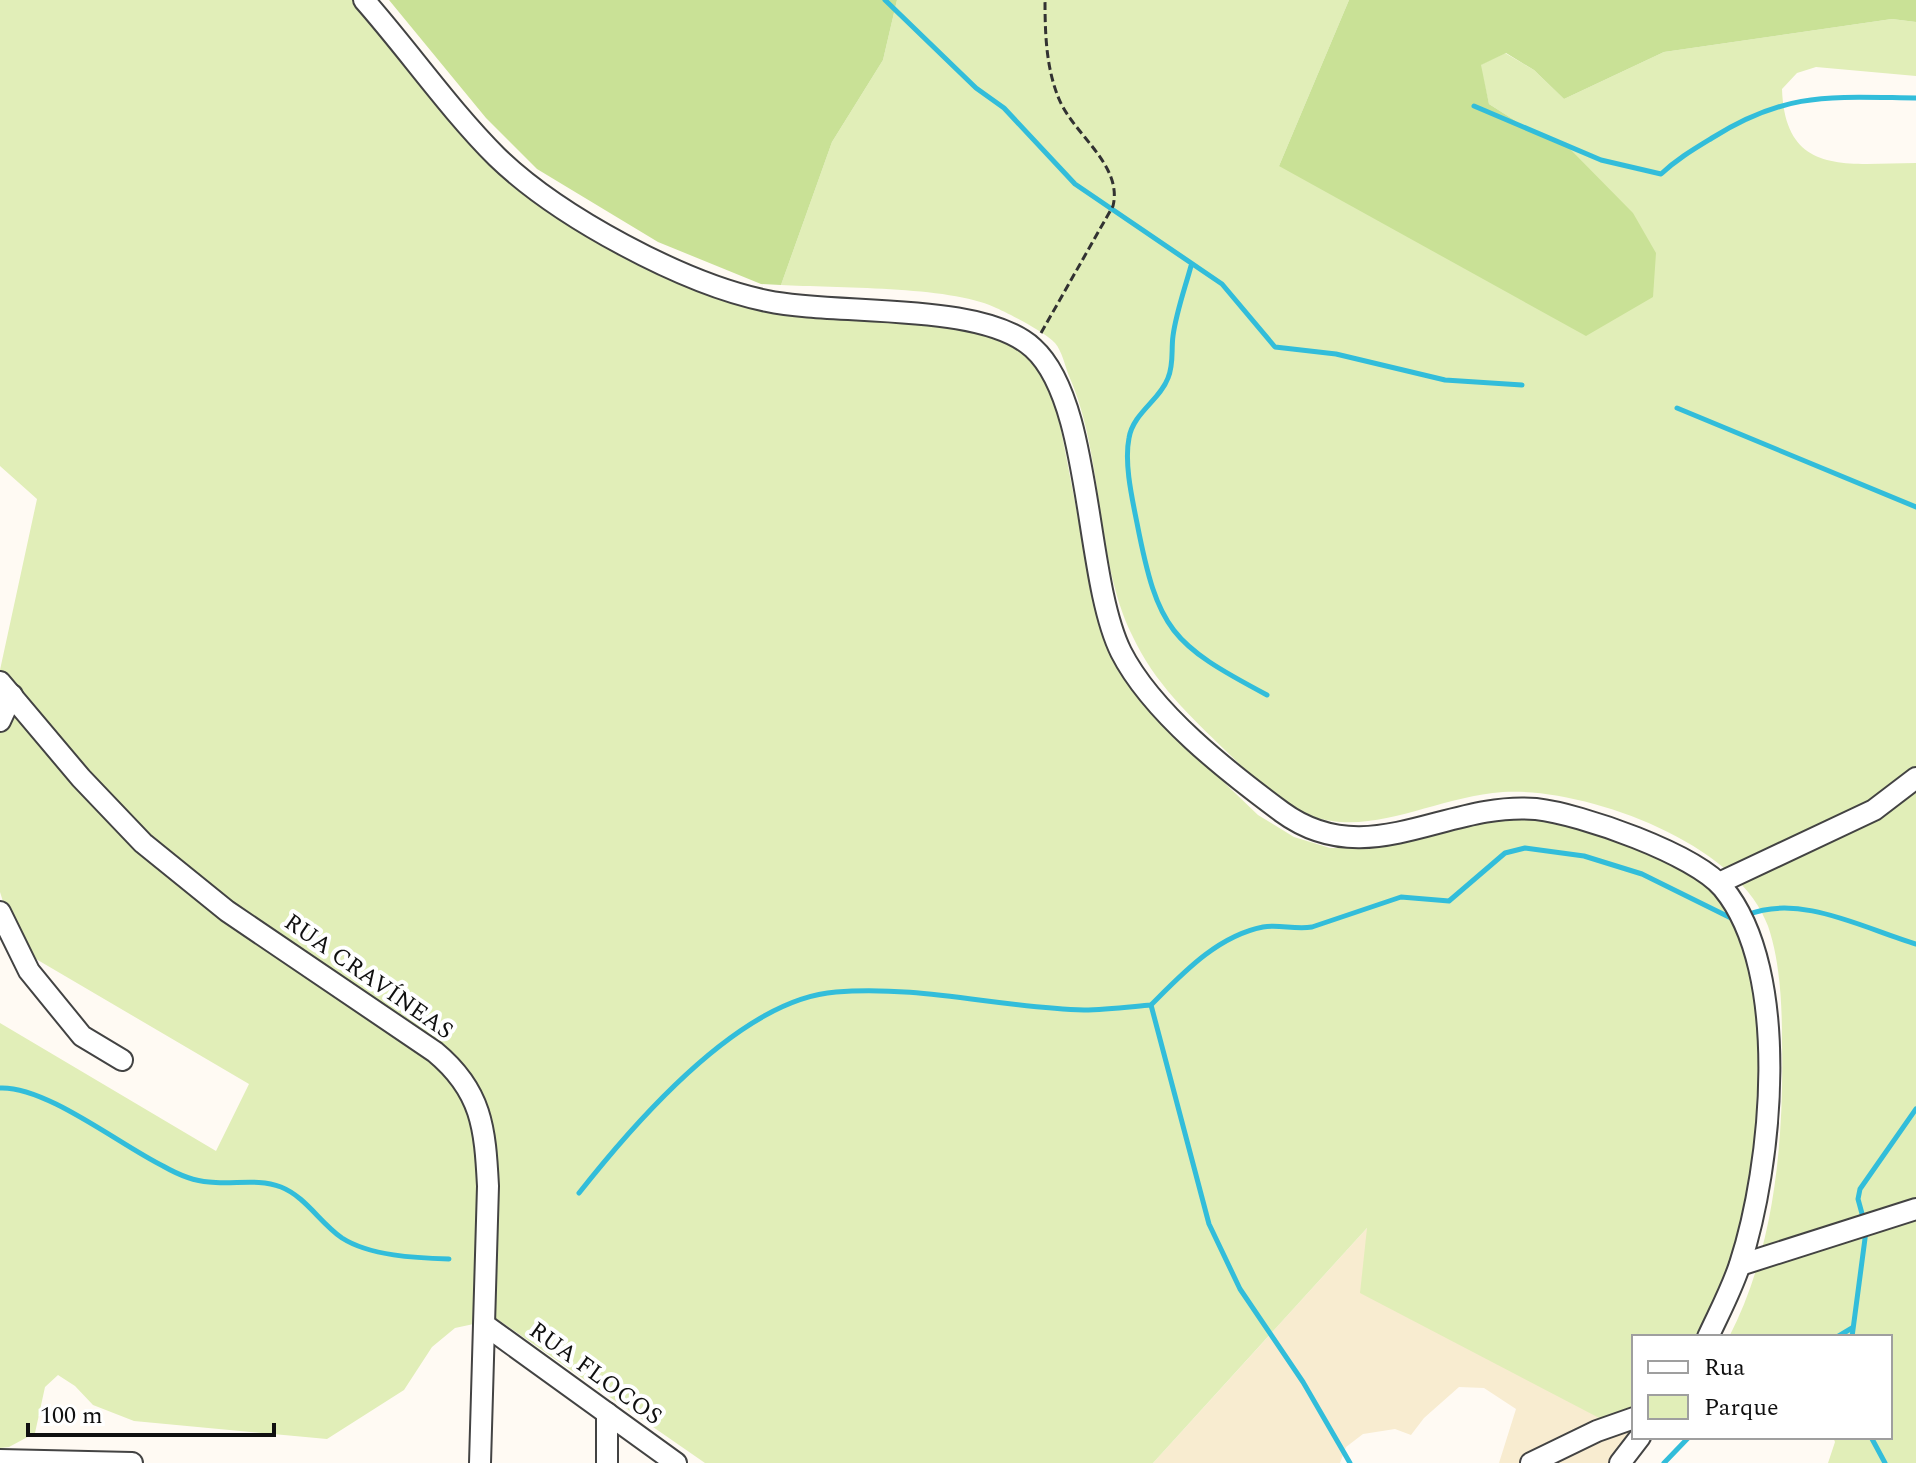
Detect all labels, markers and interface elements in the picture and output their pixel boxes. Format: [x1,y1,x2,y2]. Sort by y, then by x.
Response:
street label: RUA CRAVÍNEAS [276,905,461,1049]
street label: RUA FLOCOS [521,1313,669,1434]
legend [1632,1335,1892,1439]
text: Rua [1704,1350,1745,1386]
scale bar [28,1387,274,1437]
text: Parque [1704,1390,1779,1426]
text: 100 m [40,1398,103,1434]

